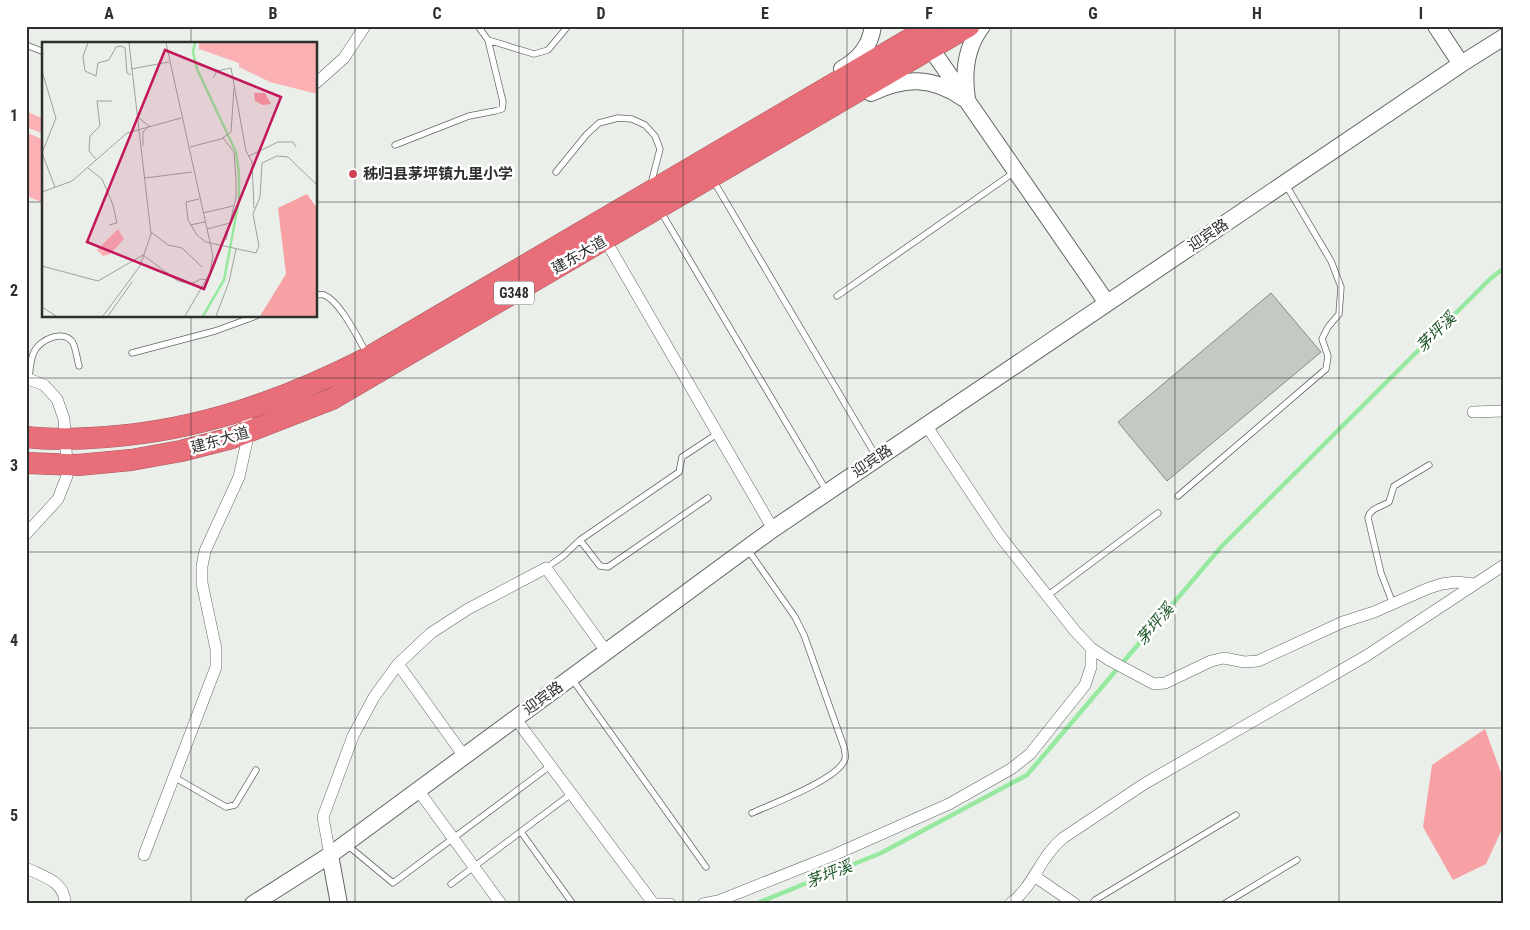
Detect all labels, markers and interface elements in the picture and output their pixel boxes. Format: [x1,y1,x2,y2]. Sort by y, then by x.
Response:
text: A [104,4,114,23]
text: B [269,4,278,23]
text: C [432,4,442,23]
text: D [596,4,606,23]
text: E [761,4,769,23]
text: F [925,4,933,23]
text: G [1088,4,1098,23]
text: H [1252,4,1262,23]
text: I [1419,4,1423,23]
inset map [42,42,318,318]
text: 1 [10,106,18,125]
place label: 秭归县茅坪镇九里小学 [363,165,513,183]
marker: 秭归县茅坪镇九里小学 [347,168,359,180]
street label: 迎宾路 [1184,215,1232,255]
street label: 建东大道 [549,232,609,278]
text: 2 [10,281,18,300]
road number: G348 [494,282,534,304]
water label: 茅坪溪 [1412,307,1461,356]
street label: 建东大道 [189,423,251,457]
street label: 迎宾路 [848,441,896,481]
text: 3 [10,456,18,475]
water label: 茅坪溪 [1132,598,1179,648]
text: 4 [10,631,18,650]
street label: 迎宾路 [520,677,566,719]
text: 5 [10,806,18,825]
water label: 茅坪溪 [803,855,857,892]

